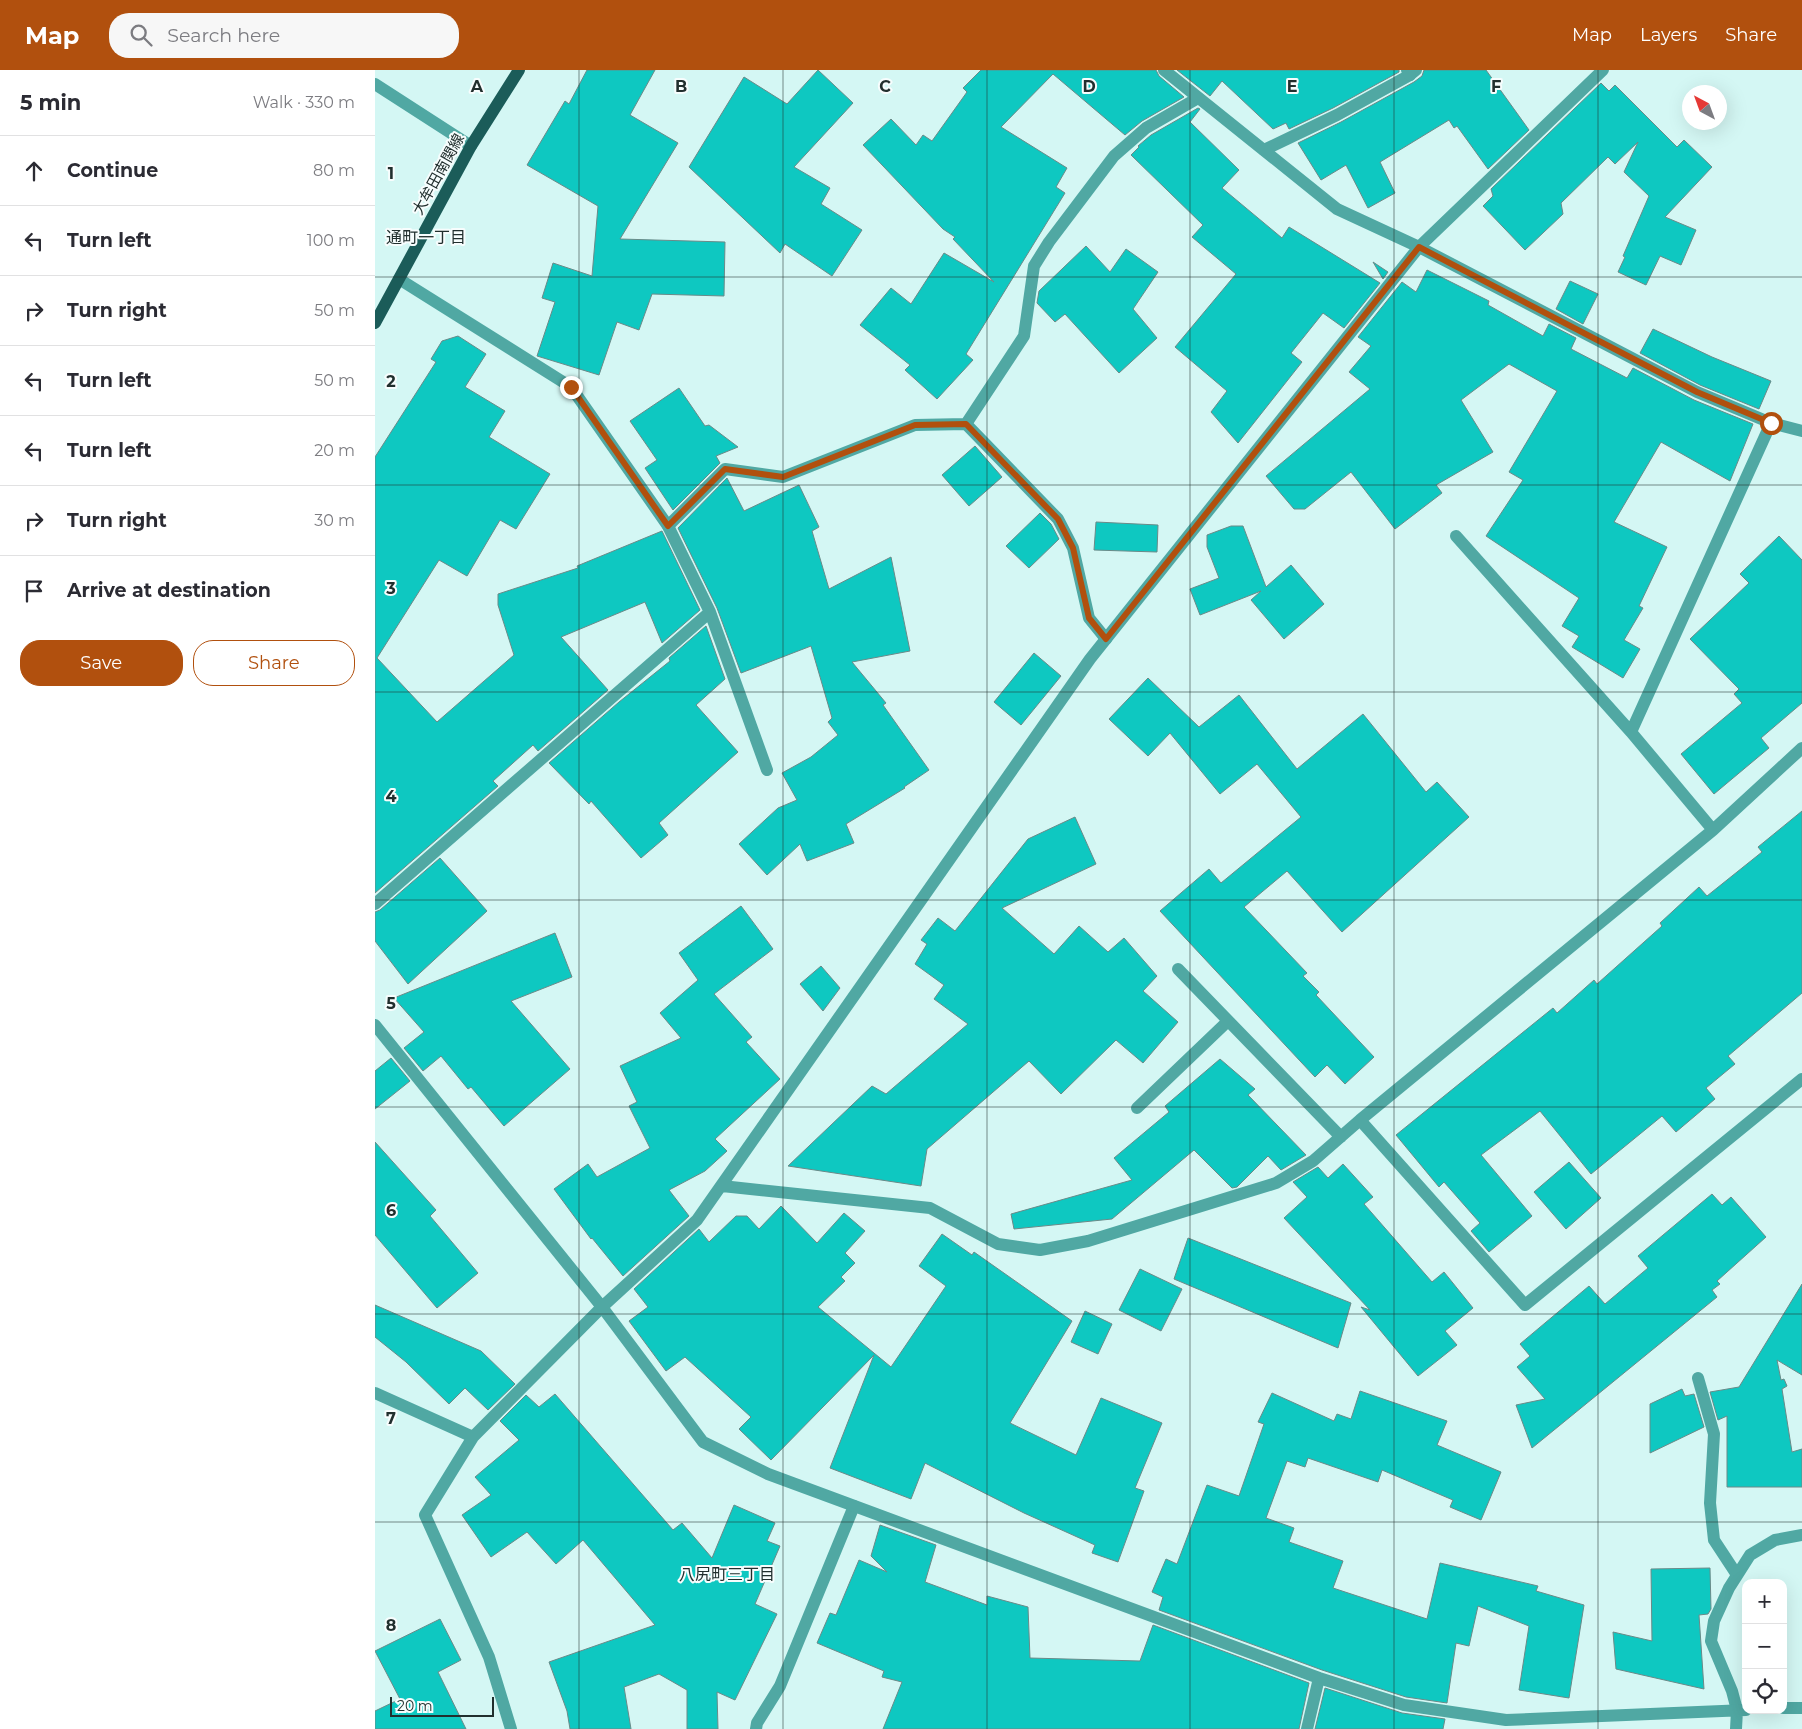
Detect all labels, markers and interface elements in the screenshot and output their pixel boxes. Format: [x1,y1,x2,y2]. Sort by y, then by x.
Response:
search box [109,13,459,58]
text: Map [25,21,79,50]
icon: search [127,21,155,49]
text: Search here [167,24,280,47]
text: Map [1572,24,1612,46]
text: Layers [1640,24,1697,46]
text: Share [1725,24,1777,46]
text: A [470,77,484,96]
text: B [675,77,687,96]
text: C [879,77,891,96]
text: D [1082,77,1096,96]
text: E [1287,77,1297,96]
text: F [1491,77,1501,96]
north arrow [1682,85,1727,130]
text: 5 min [20,90,81,115]
text: Walk · 330 m [253,93,355,112]
street label: 大牟田南関線 [408,130,468,218]
icon: ahead [20,157,48,185]
text: Continue [67,159,158,182]
text: 80 m [313,161,355,180]
text: 1 [388,164,394,183]
icon: left [20,227,48,255]
district label: 通町一丁目 [386,228,466,247]
text: Turn left [67,229,152,252]
text: 100 m [307,231,355,250]
icon: right [20,297,48,325]
text: Turn right [67,299,167,322]
text: 50 m [314,301,355,320]
icon: left [20,367,48,395]
text: Turn left [67,369,152,392]
text: 50 m [314,371,355,390]
text: 2 [386,372,396,391]
route end [560,376,583,399]
route start [1760,412,1783,435]
icon: left [20,437,48,465]
text: Turn left [67,439,152,462]
text: 20 m [314,441,355,460]
icon: right [20,507,48,535]
text: Turn right [67,509,167,532]
text: 30 m [314,511,355,530]
icon: arrive [20,577,48,605]
text: Arrive at destination [67,579,271,602]
text: 3 [385,579,396,598]
button: Save [20,640,183,686]
button: Share [193,640,355,686]
text: 4 [385,787,397,806]
text: 5 [386,994,396,1013]
text: 6 [386,1201,396,1220]
text: 7 [386,1409,396,1428]
district label: 八尻町三丁目 [679,1565,775,1584]
map controls [1742,1579,1787,1714]
button: + [1742,1579,1787,1624]
text: 8 [386,1616,396,1635]
button: − [1742,1624,1787,1669]
button: locate [1742,1669,1787,1714]
scale bar [390,1694,494,1717]
text: 20 m [397,1697,433,1715]

